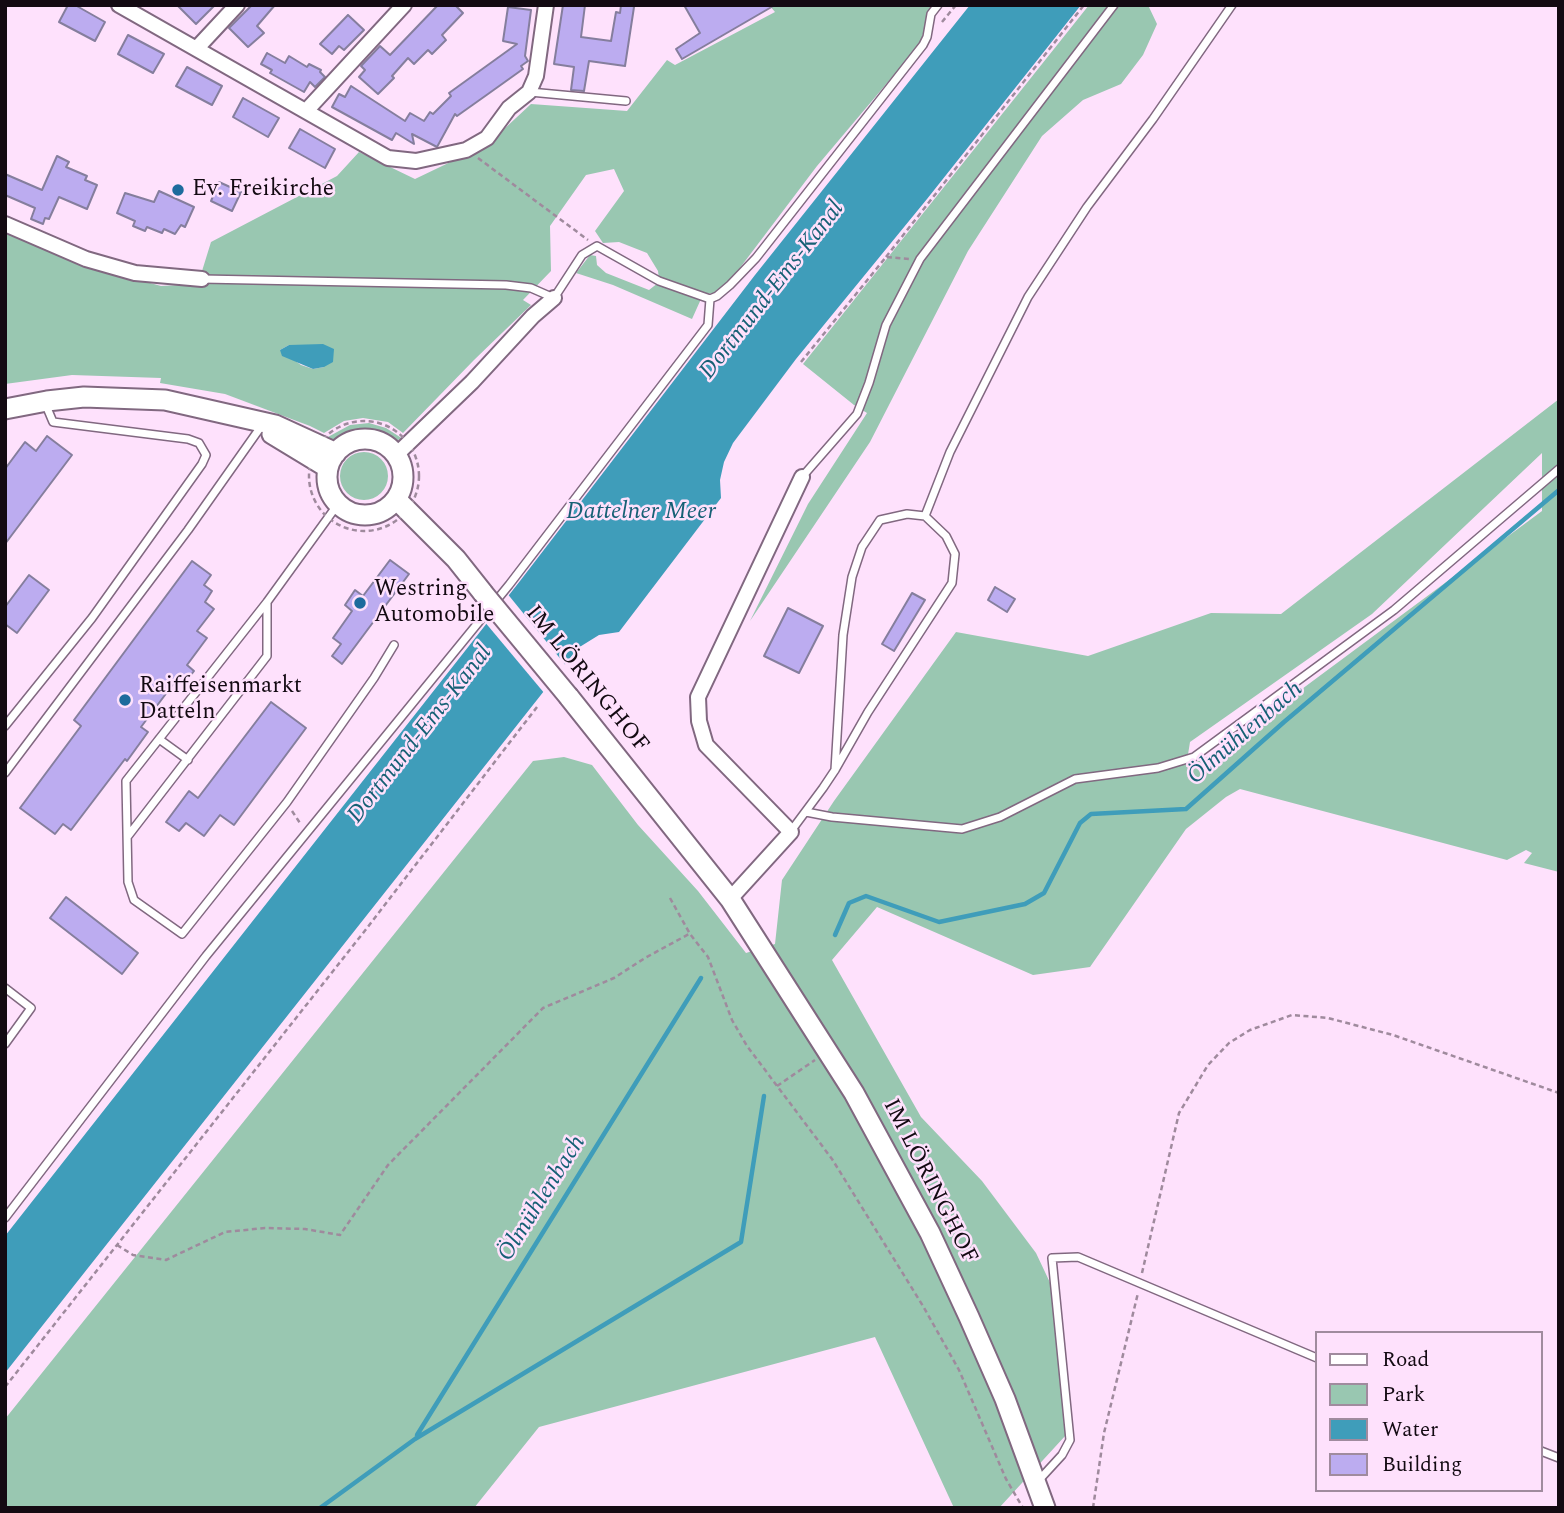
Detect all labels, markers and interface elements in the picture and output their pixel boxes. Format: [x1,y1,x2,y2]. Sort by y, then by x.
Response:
place label: Ev. Freikirche [192,176,334,204]
marker: Ev. Freikirche [170,182,186,198]
water label: Dortmund-Ems-Kanal [694,196,852,386]
water label: Dattelner Meer [566,499,716,527]
place label: Westring Automobile [374,576,494,630]
marker: Westring Automobile [352,595,368,611]
street label: IM LÖRINGHOF [518,601,654,759]
water label: Dortmund-Ems-Kanal [342,640,500,830]
place label: Raiffeisenmarkt Datteln [139,673,302,727]
water label: Ölmühlenbach [1182,676,1310,792]
marker: Raiffeisenmarkt Datteln [117,692,133,708]
street label: IM LÖRINGHOF [876,1095,982,1269]
water label: Ölmühlenbach [493,1131,593,1267]
legend [1316,1331,1543,1492]
text: Road [1382,1344,1429,1376]
text: Park [1382,1379,1425,1411]
text: Water [1382,1414,1438,1446]
text: Building [1382,1449,1462,1481]

